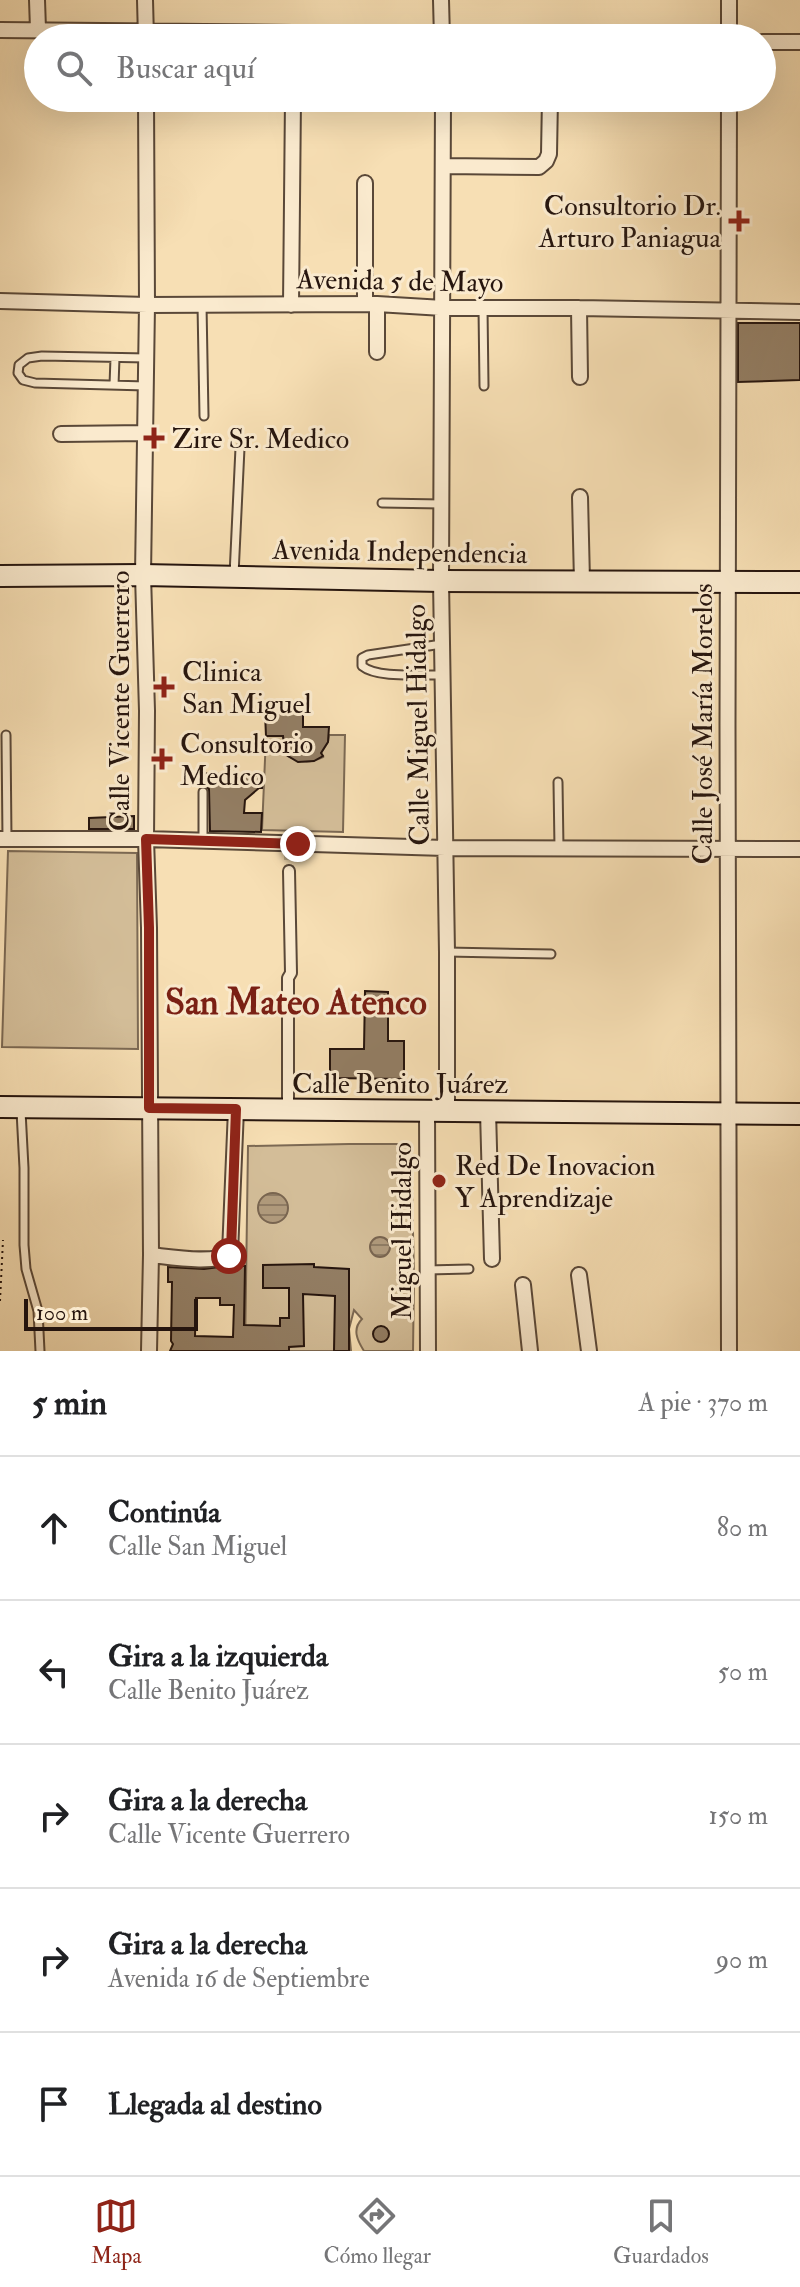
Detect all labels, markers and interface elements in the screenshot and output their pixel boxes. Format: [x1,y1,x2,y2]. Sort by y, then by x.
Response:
search box [24,24,776,112]
icon: search [52,46,96,90]
text: Buscar aquí [116,50,255,87]
place label: Consultorio Dr. Arturo Paniagua [538,189,721,256]
marker: Consultorio Dr. Arturo Paniagua [728,210,750,232]
street label: Avenida 5 de Mayo [295,262,504,301]
place label: Zire Sr. Medico [172,422,349,457]
marker: Zire Sr. Medico [143,427,165,449]
street label: Avenida Independencia [271,533,528,572]
street label: Calle Vicente Guerrero [103,571,138,831]
street label: Calle José María Morelos [686,583,721,865]
street label: Calle Miguel Hidalgo [399,604,438,846]
place label: Clinica San Miguel [182,655,311,722]
marker: Clinica San Miguel [153,676,175,698]
place label: Consultorio Medico [180,727,313,794]
marker: Consultorio Medico [151,748,173,770]
route end [280,826,316,862]
district label: San Mateo Atenco [165,980,427,1025]
street label: Calle Benito Juárez [292,1067,509,1102]
street label: Miguel Hidalgo [385,1142,420,1320]
place label: Red De Inovacion Y Aprendizaje [455,1149,656,1216]
marker: Red De Inovacion Y Aprendizaje [430,1172,448,1190]
route start [211,1238,247,1274]
scale bar [24,1295,198,1331]
text: 100 m [36,1299,88,1327]
text: 5 min [32,1382,107,1425]
text: A pie · 370 m [638,1387,768,1419]
text: Continúa [108,1494,221,1531]
icon: ahead [32,1506,76,1550]
text: 80 m [717,1512,768,1544]
text: Calle San Miguel [108,1531,287,1563]
text: Gira a la izquierda [108,1638,328,1675]
icon: left [32,1650,76,1694]
text: 50 m [718,1656,768,1688]
text: Calle Benito Juárez [108,1675,309,1707]
text: Gira a la derecha [108,1782,307,1819]
icon: right [32,1794,76,1838]
text: 150 m [709,1800,768,1832]
text: Calle Vicente Guerrero [108,1819,350,1851]
text: Gira a la derecha [108,1926,307,1963]
icon: right [32,1938,76,1982]
text: 90 m [716,1944,768,1976]
text: Avenida 16 de Septiembre [108,1963,370,1995]
icon: arrive [32,2082,76,2126]
text: Llegada al destino [108,2086,322,2123]
tab: Mapa [91,2194,141,2270]
tab: Cómo llegar [324,2194,431,2270]
tab: Guardados [613,2194,709,2270]

